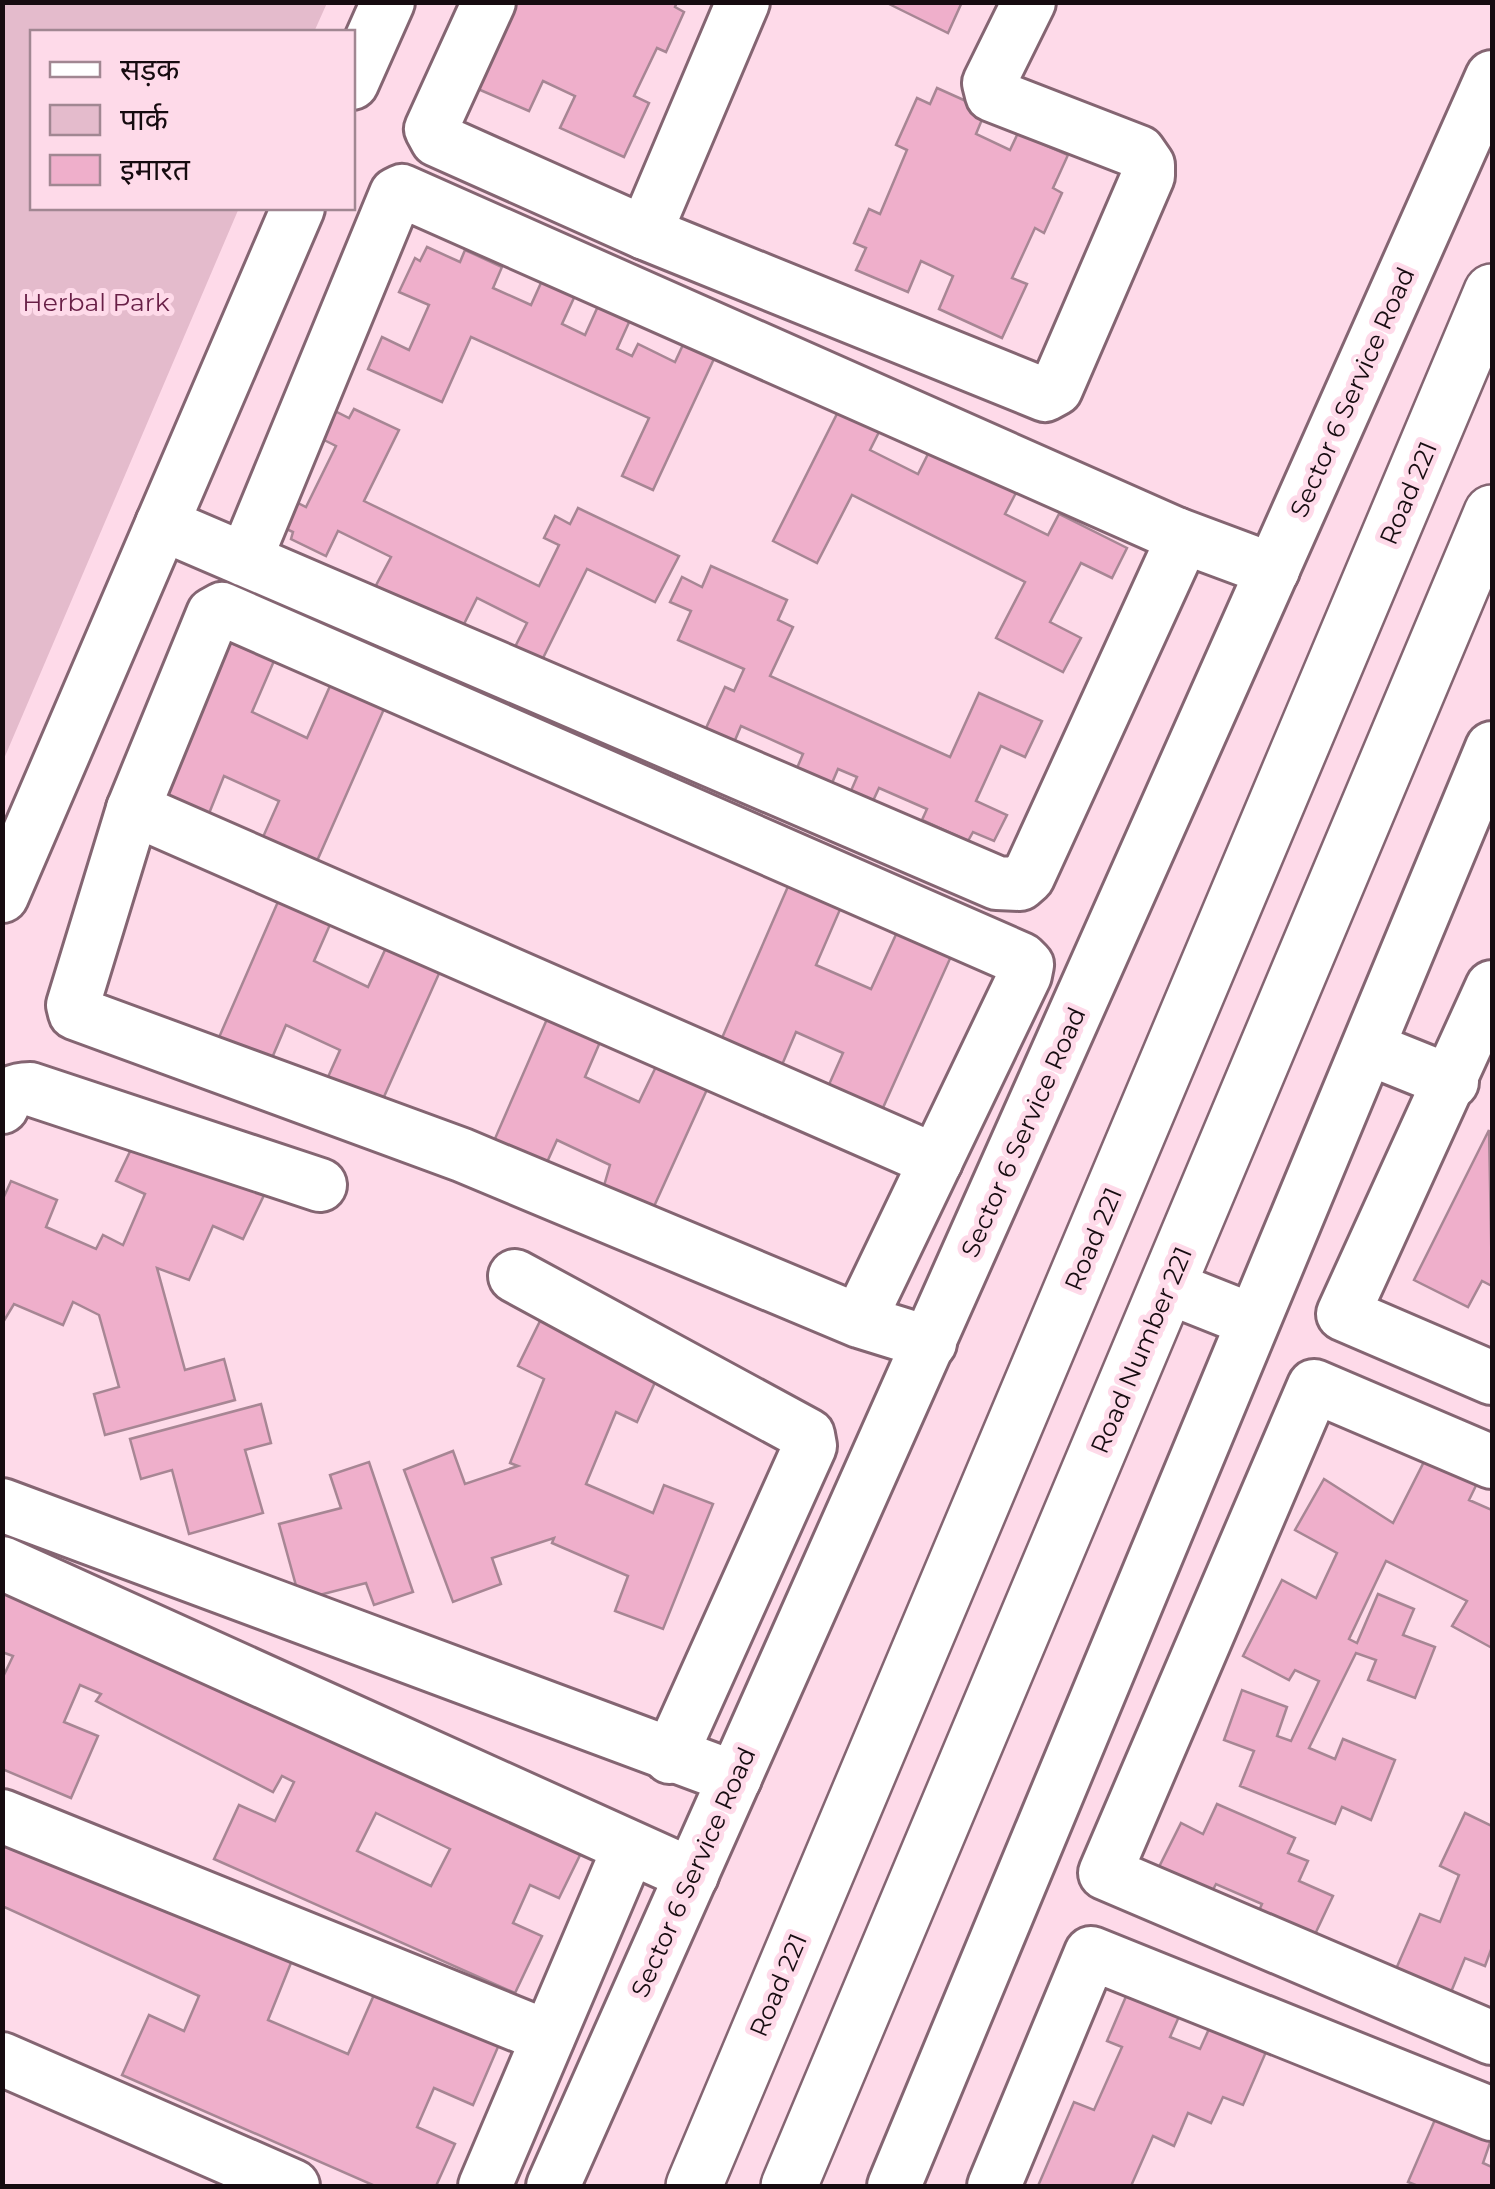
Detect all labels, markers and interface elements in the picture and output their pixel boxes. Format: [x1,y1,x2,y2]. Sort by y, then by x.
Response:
legend [30,30,355,210]
text: सड़क [120,51,180,88]
text: पार्क [120,101,169,138]
text: इमारत [120,151,191,188]
street label: Sector 6 Service Road [1283,262,1421,522]
park label: Herbal Park [22,287,170,317]
street label: Road 221 [1373,437,1443,549]
street label: Sector 6 Service Road [954,1002,1092,1262]
street label: Road 221 [1058,1183,1128,1295]
street label: Road Number 221 [1084,1242,1198,1458]
street label: Sector 6 Service Road [624,1742,762,2002]
street label: Road 221 [743,1929,813,2041]

